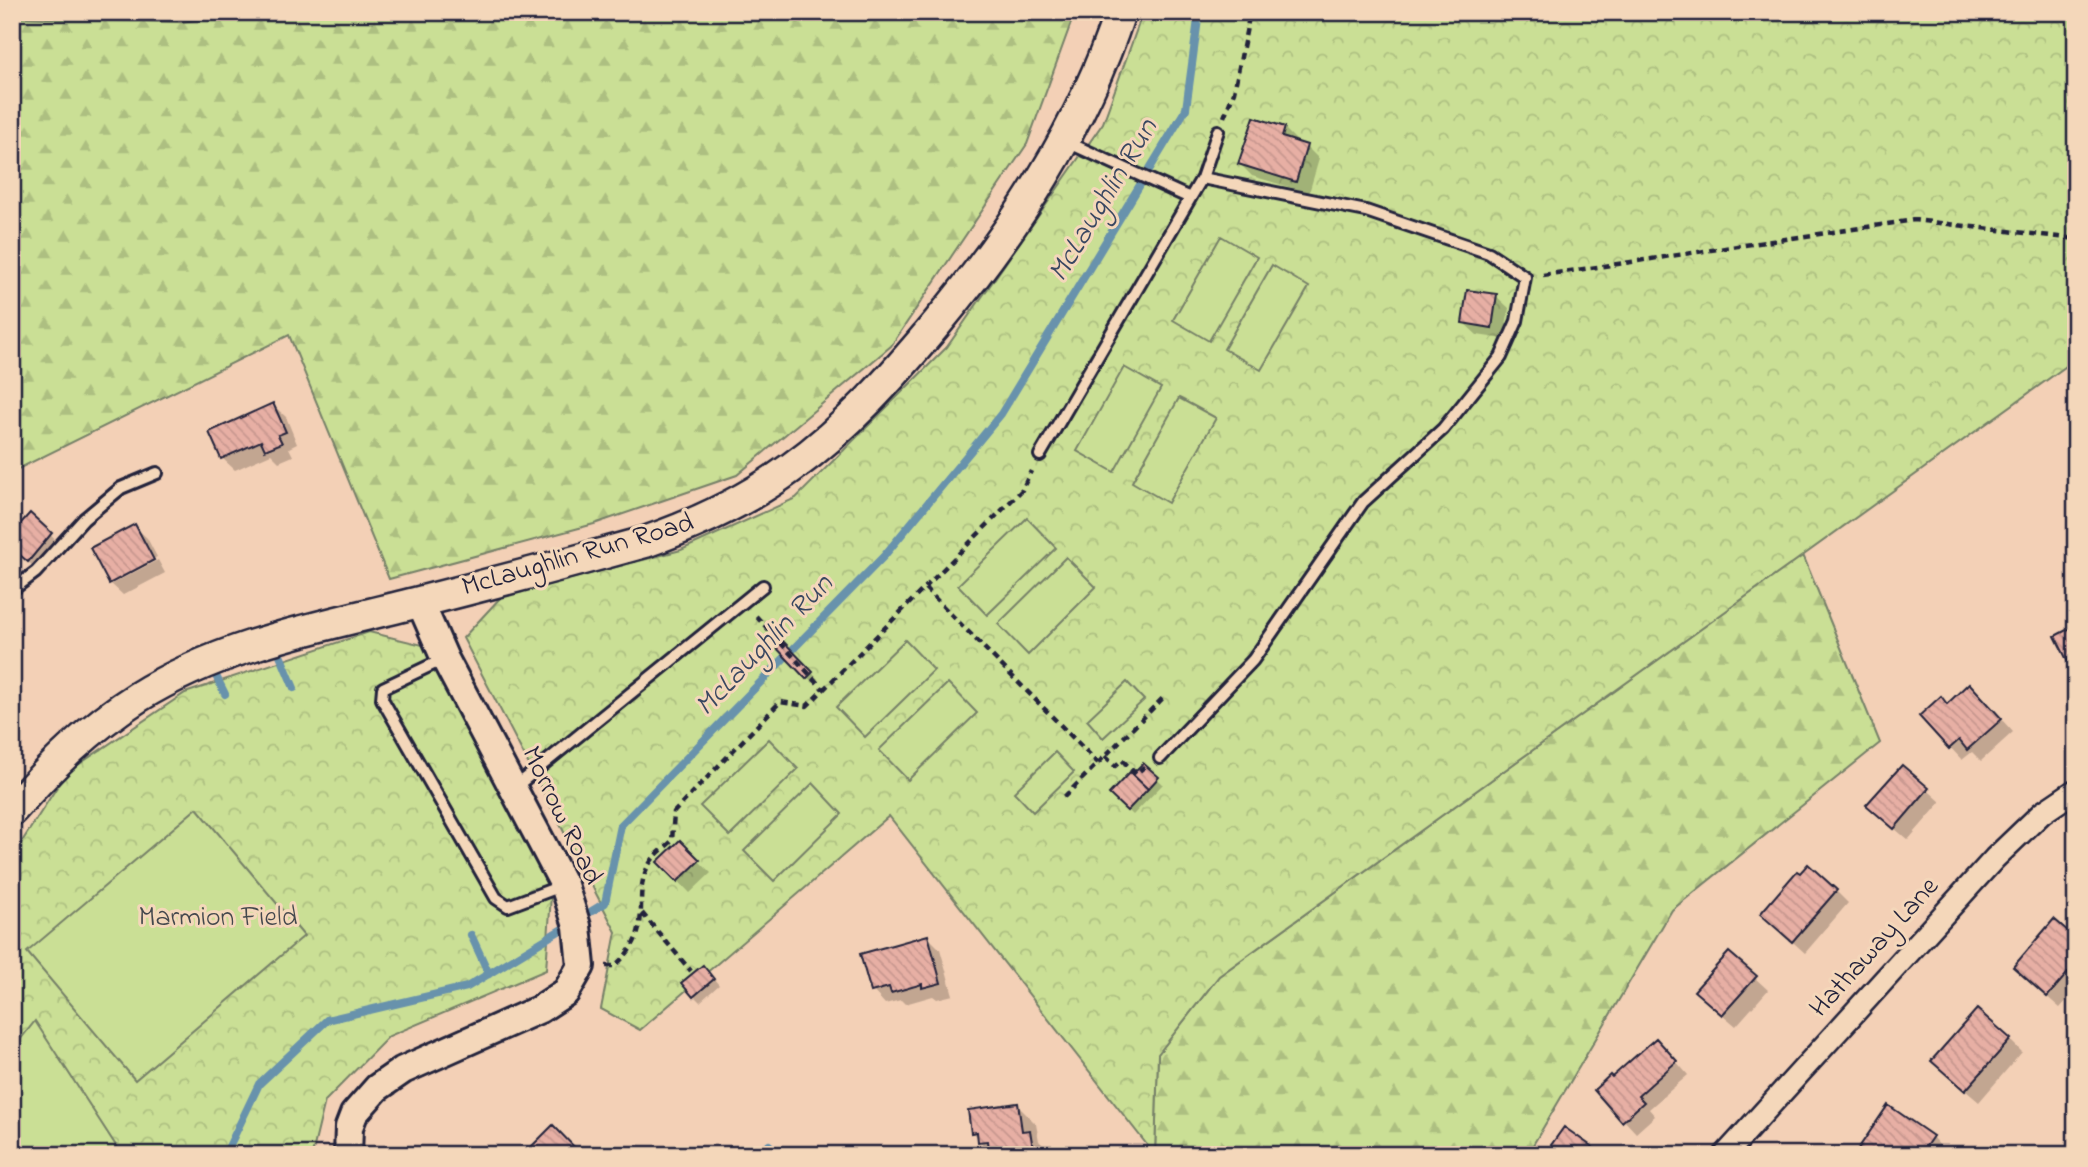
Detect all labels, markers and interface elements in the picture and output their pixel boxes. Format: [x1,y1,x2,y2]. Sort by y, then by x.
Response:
water label: McLaughlin Run [1038,110,1171,291]
street label: McLaughlin Run Road [457,503,699,609]
water label: McLaughlin Run [685,564,845,727]
street label: Morrow Road [510,740,612,893]
street label: Hathaway Lane [1801,868,1950,1028]
park label: Marmion Field [138,898,298,939]

